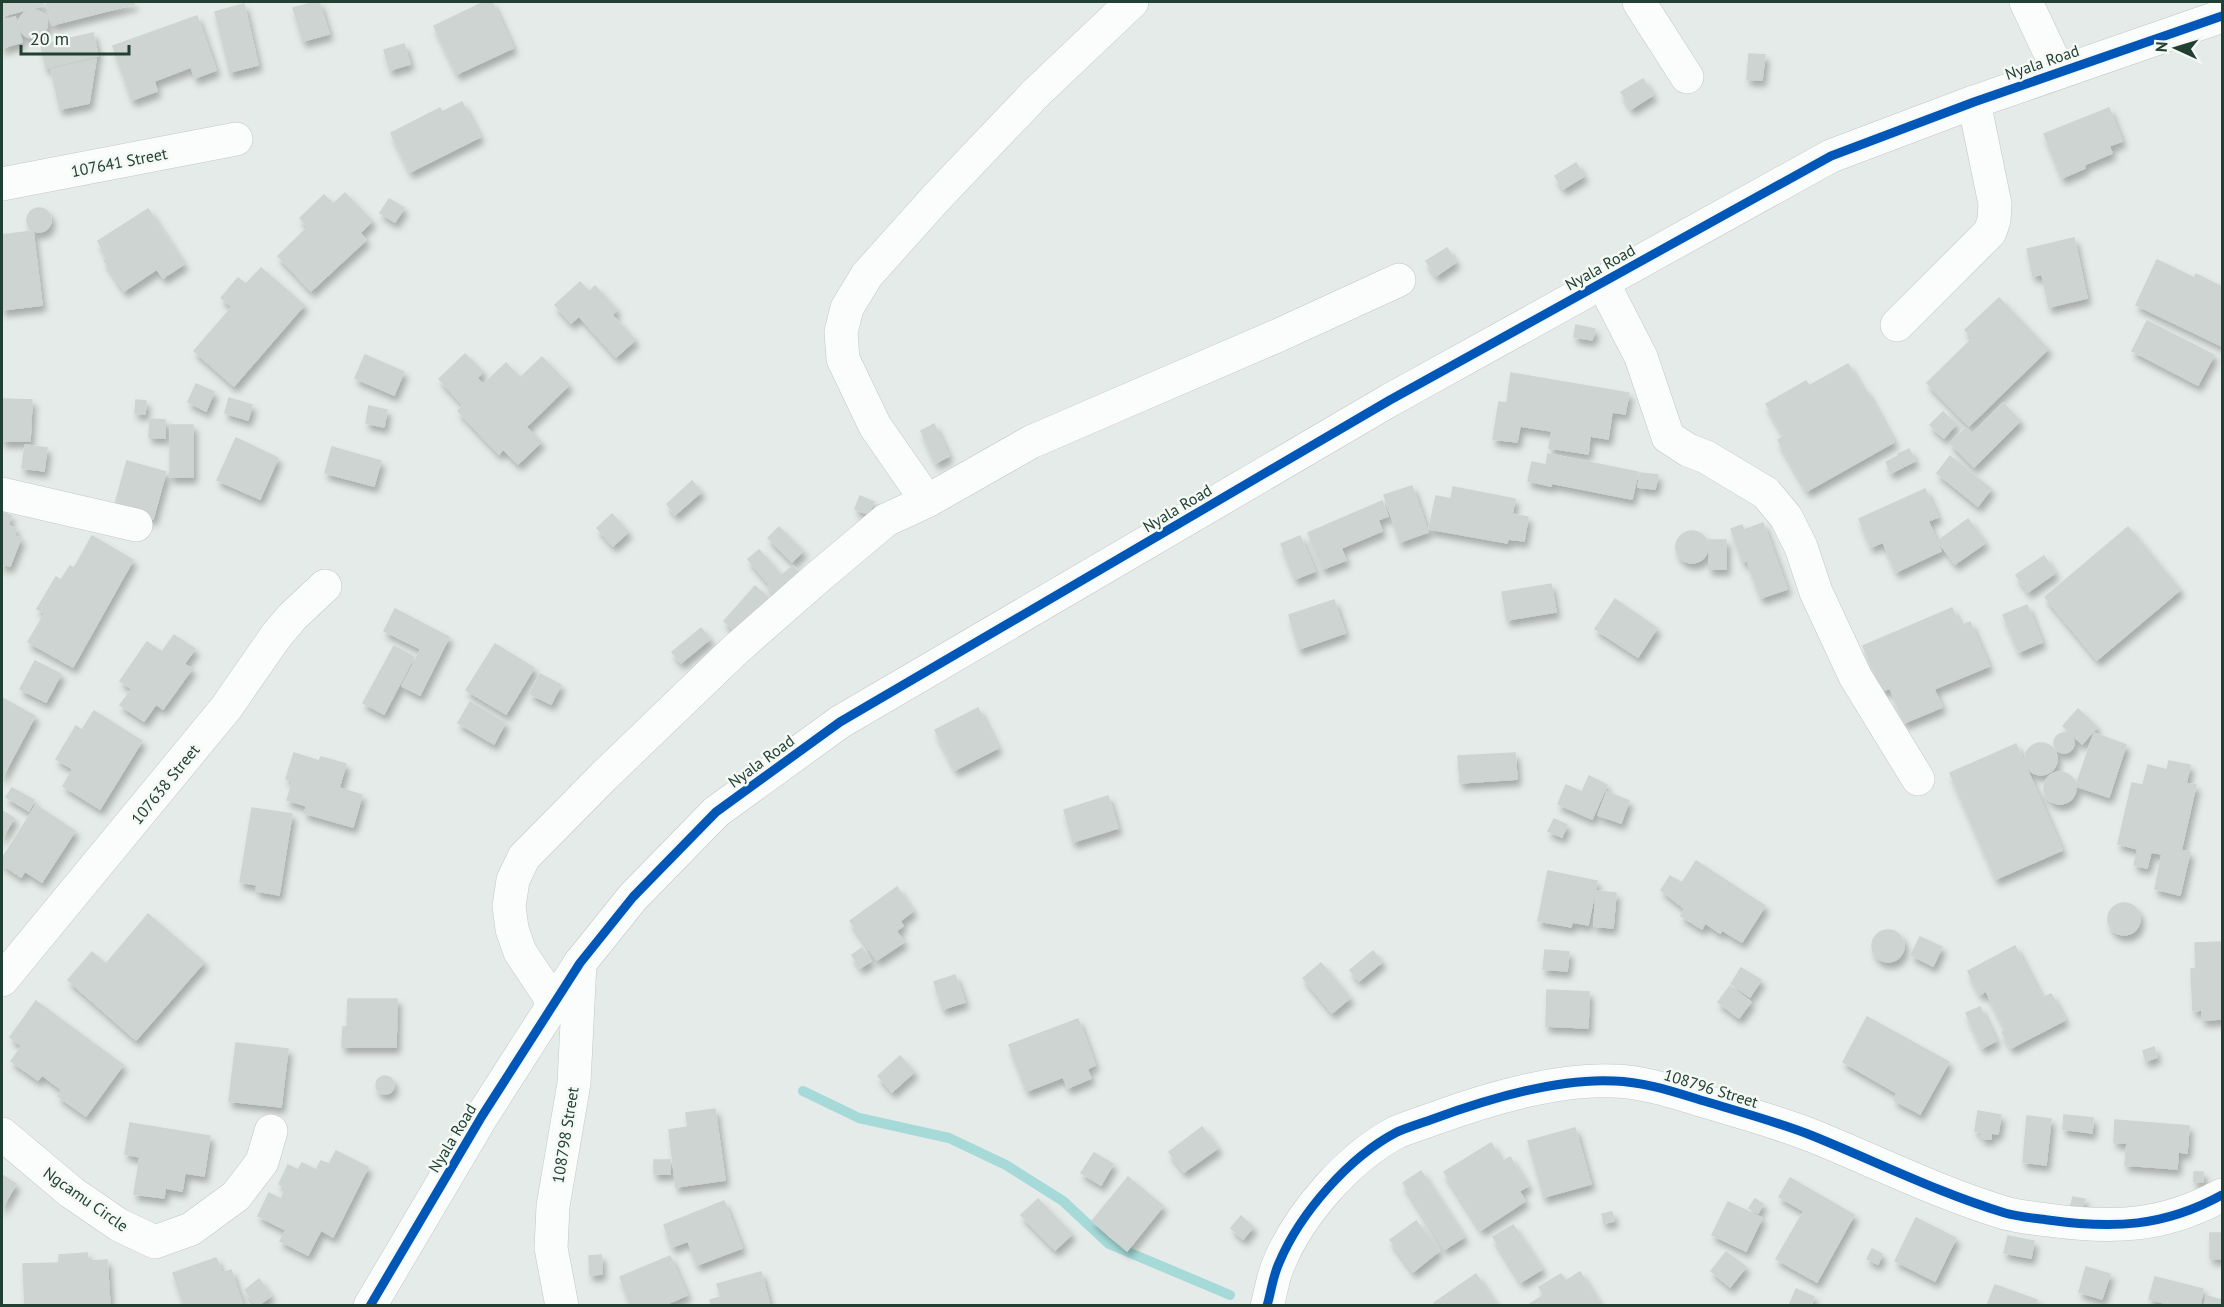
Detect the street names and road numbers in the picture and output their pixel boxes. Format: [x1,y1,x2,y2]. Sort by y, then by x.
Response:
street label: Nyala Road [2002,40,2082,84]
street label: 107641 Street [69,143,169,181]
street label: Nyala Road [1562,240,1638,294]
street label: Nyala Road [1139,480,1215,536]
street label: Nyala Road [724,730,798,792]
street label: 107638 Street [127,739,204,828]
street label: 108796 Street [1661,1064,1761,1112]
street label: 108798 Street [547,1085,583,1185]
street label: Nyala Road [424,1100,480,1176]
street label: Ngcamu Circle [40,1162,132,1236]

